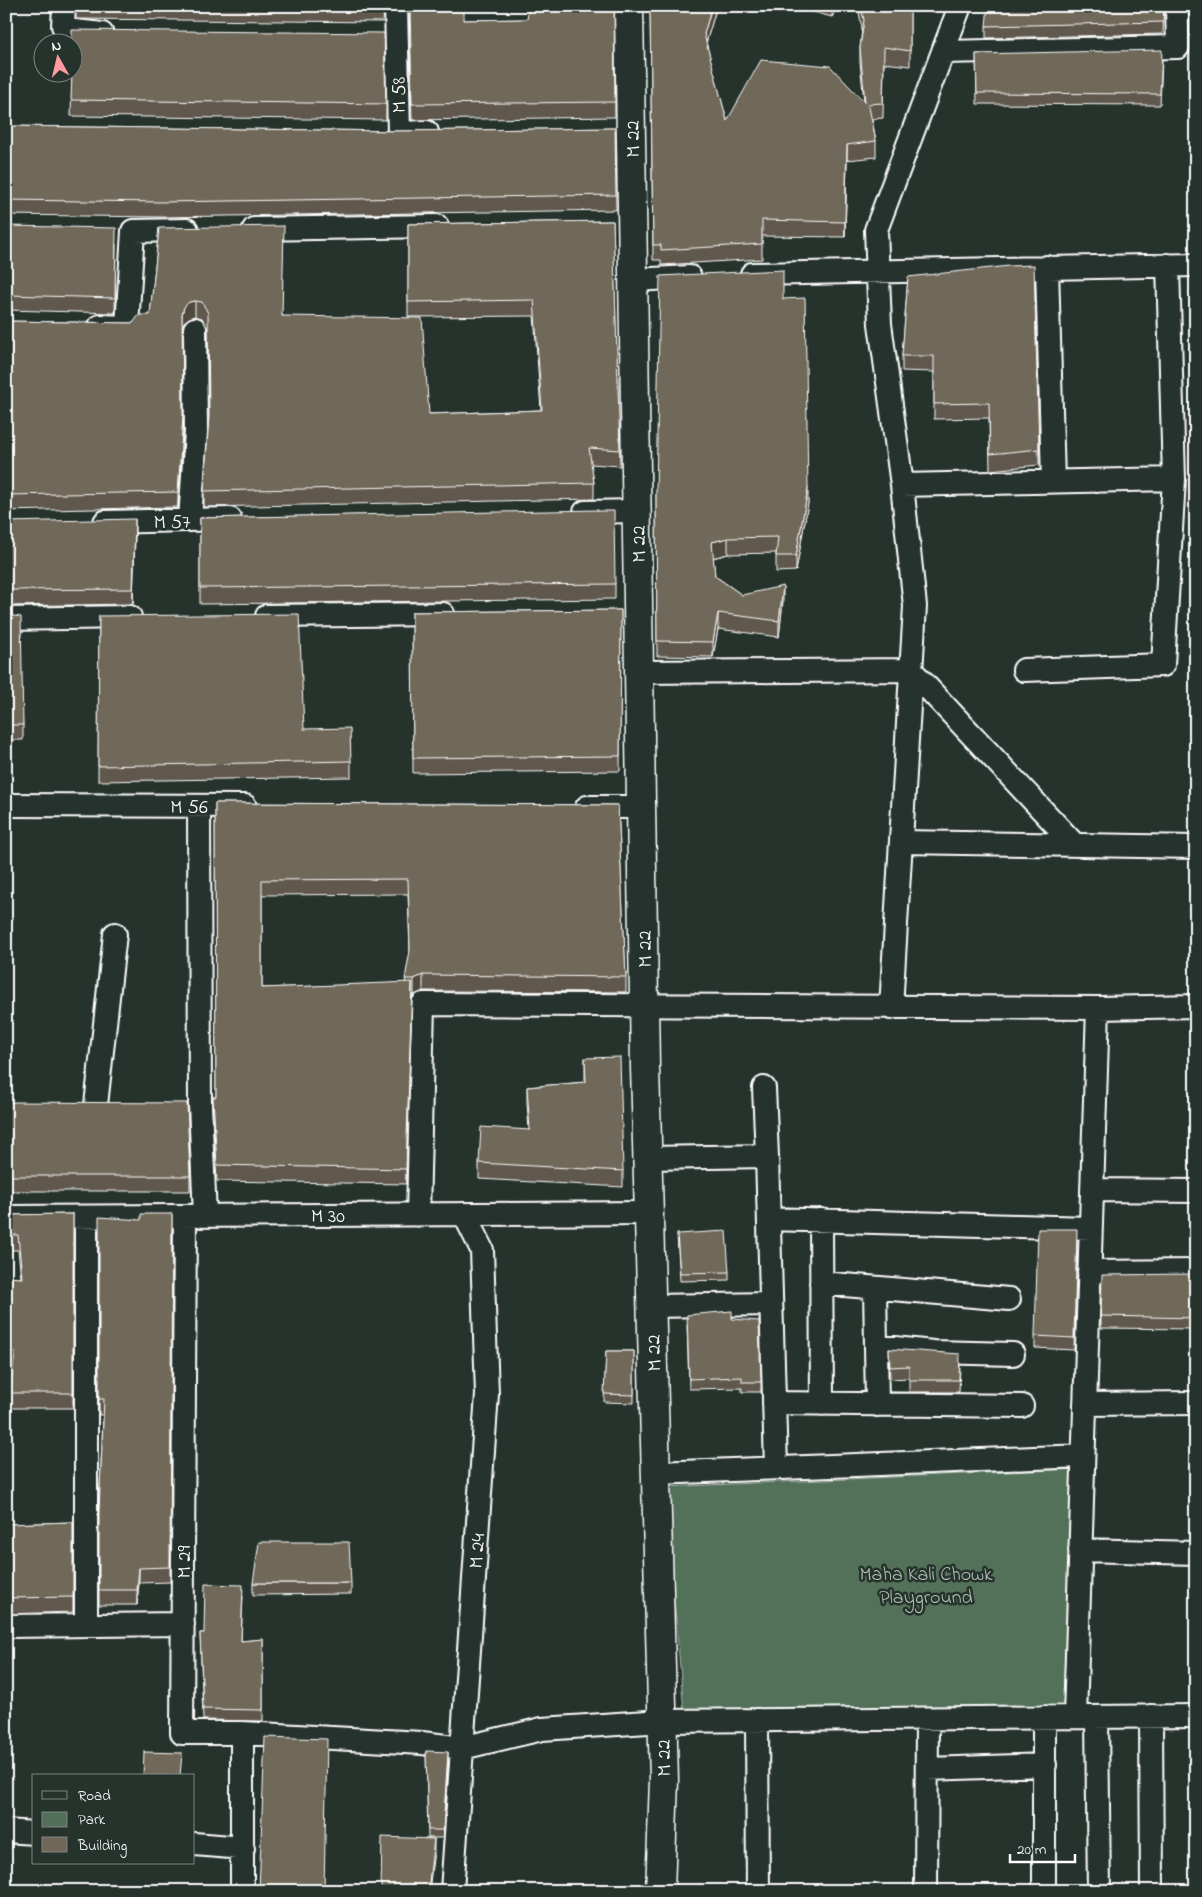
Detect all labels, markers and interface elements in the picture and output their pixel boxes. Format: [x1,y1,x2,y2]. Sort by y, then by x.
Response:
north arrow [32,32,82,82]
text: N [50,36,63,58]
street label: M 58 [386,77,415,113]
street label: M 22 [620,120,649,158]
street label: M 57 [153,509,191,538]
street label: M 22 [626,525,655,563]
street label: M 56 [170,794,208,823]
street label: M 22 [632,930,661,968]
street label: M 30 [311,1203,345,1232]
street label: M 22 [640,1334,671,1372]
street label: M 24 [463,1533,494,1570]
street label: M 29 [171,1545,200,1579]
park label: Maha Kali Chowk Playground [859,1561,993,1614]
street label: M 22 [651,1739,680,1777]
legend [32,1774,195,1864]
text: Road [78,1785,111,1807]
text: Park [78,1809,106,1831]
scale bar [1010,1832,1074,1864]
text: Building [77,1835,127,1858]
text: 20 m [1017,1839,1047,1861]

